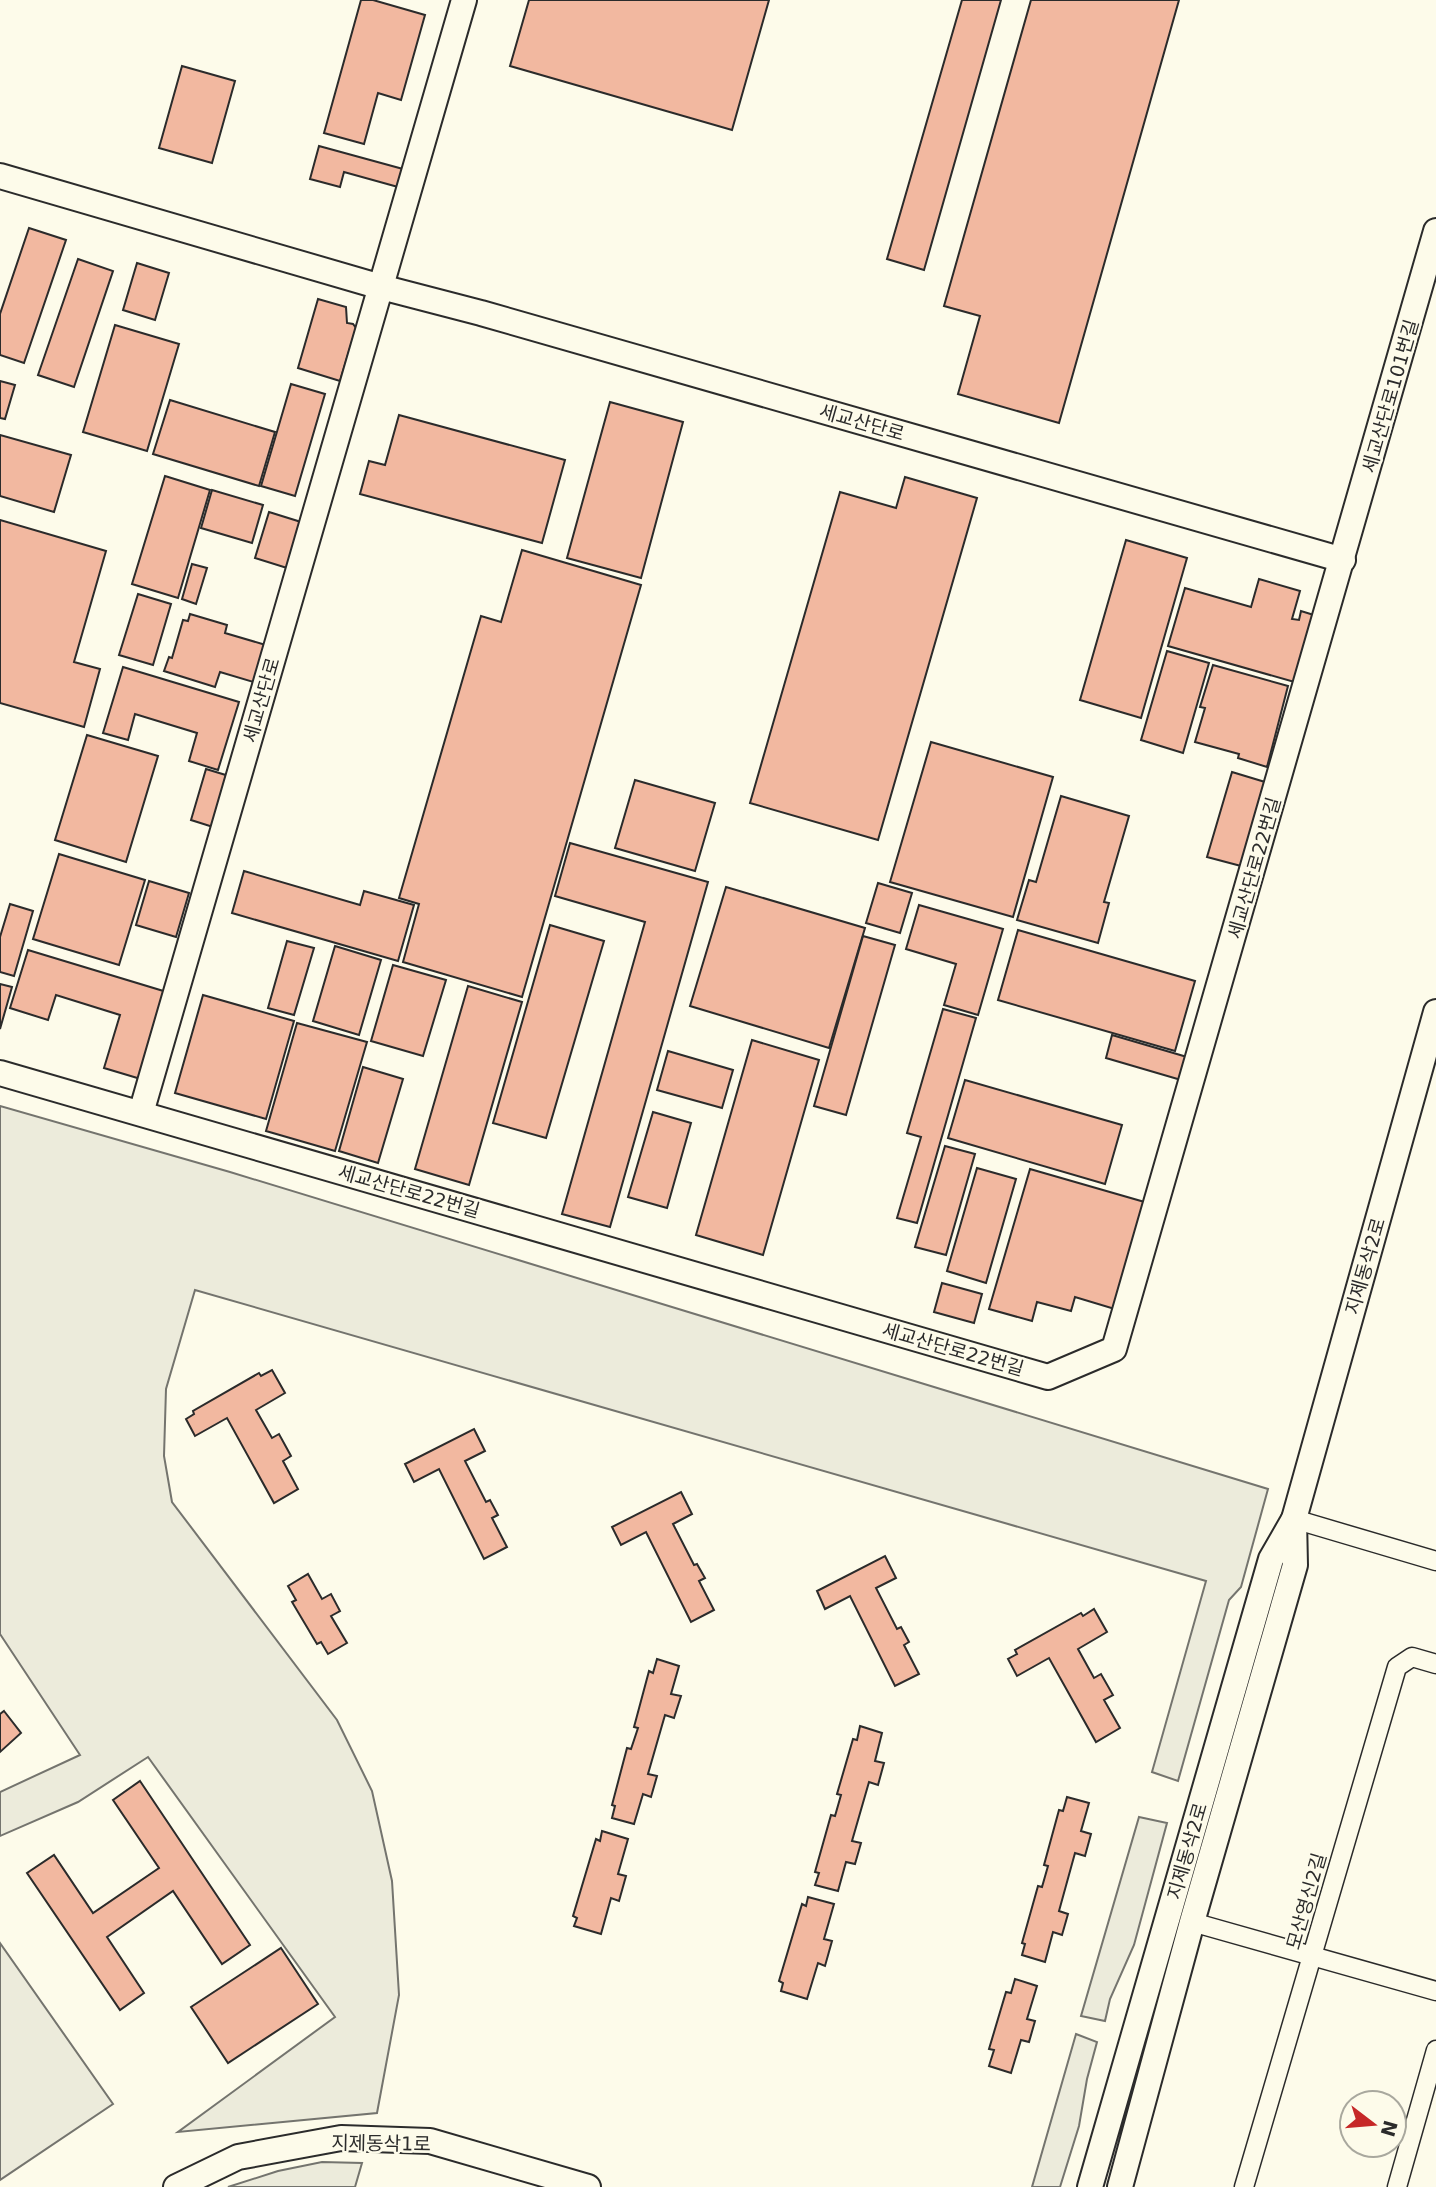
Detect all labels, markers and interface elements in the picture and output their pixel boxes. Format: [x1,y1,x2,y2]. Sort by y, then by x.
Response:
street label: 세교산단로101번길 [1358,317,1422,475]
street label: 세교산단로 [817,399,907,445]
street label: 세교산단로 [238,655,284,745]
street label: 세교산단로22번길 [1223,795,1285,941]
street label: 세교산단로22번길 [336,1160,482,1222]
street label: 지제동삭2로 [1341,1215,1389,1317]
street label: 세교산단로22번길 [880,1318,1026,1380]
street label: 지제동삭2로 [1163,1800,1211,1902]
street label: 모산영신2길 [1282,1850,1330,1952]
north arrow [1338,2089,1408,2159]
text: N [1377,2118,1402,2139]
street label: 지제동삭1로 [331,2131,431,2155]

